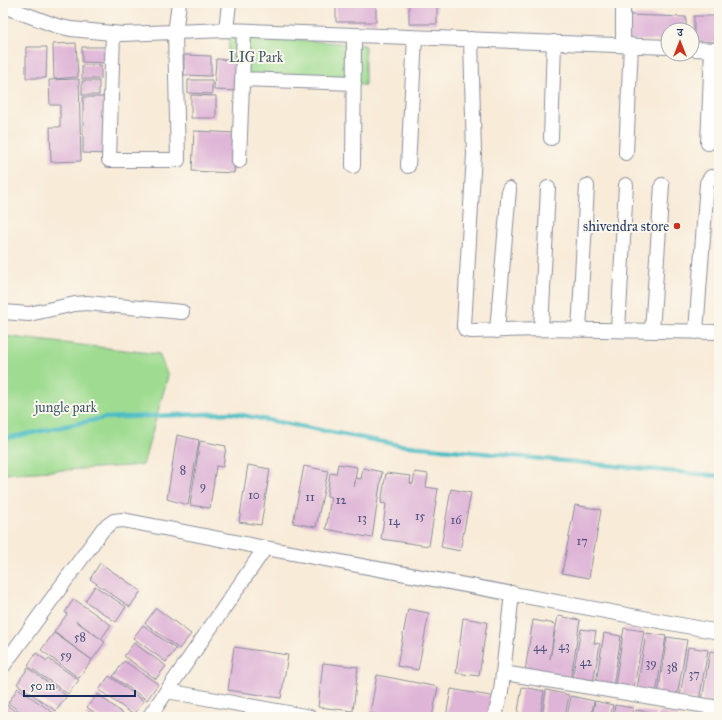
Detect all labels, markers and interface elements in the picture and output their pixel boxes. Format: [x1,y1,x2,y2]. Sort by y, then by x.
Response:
north arrow [660,22,700,62]
text: उ [676,26,684,39]
park label: LIG Park [229,49,284,66]
place label: shivendra store [583,218,669,235]
marker: shivendra store [672,221,682,231]
park label: jungle park [33,399,98,416]
house number: 8 [180,463,186,477]
house number: 9 [200,479,206,493]
house number: 10 [248,488,260,502]
house number: 11 [305,490,315,504]
house number: 12 [336,493,346,507]
house number: 15 [415,509,426,523]
house number: 13 [357,511,367,525]
house number: 16 [451,513,462,527]
house number: 14 [388,514,400,528]
house number: 17 [576,534,588,548]
house number: 58 [74,630,86,644]
house number: 43 [558,639,570,653]
house number: 44 [533,640,547,654]
house number: 59 [60,648,72,662]
house number: 42 [580,655,592,669]
house number: 39 [645,656,657,670]
house number: 38 [666,660,678,674]
house number: 37 [688,667,700,681]
scale bar [24,672,135,698]
text: 50 m [30,679,55,693]

